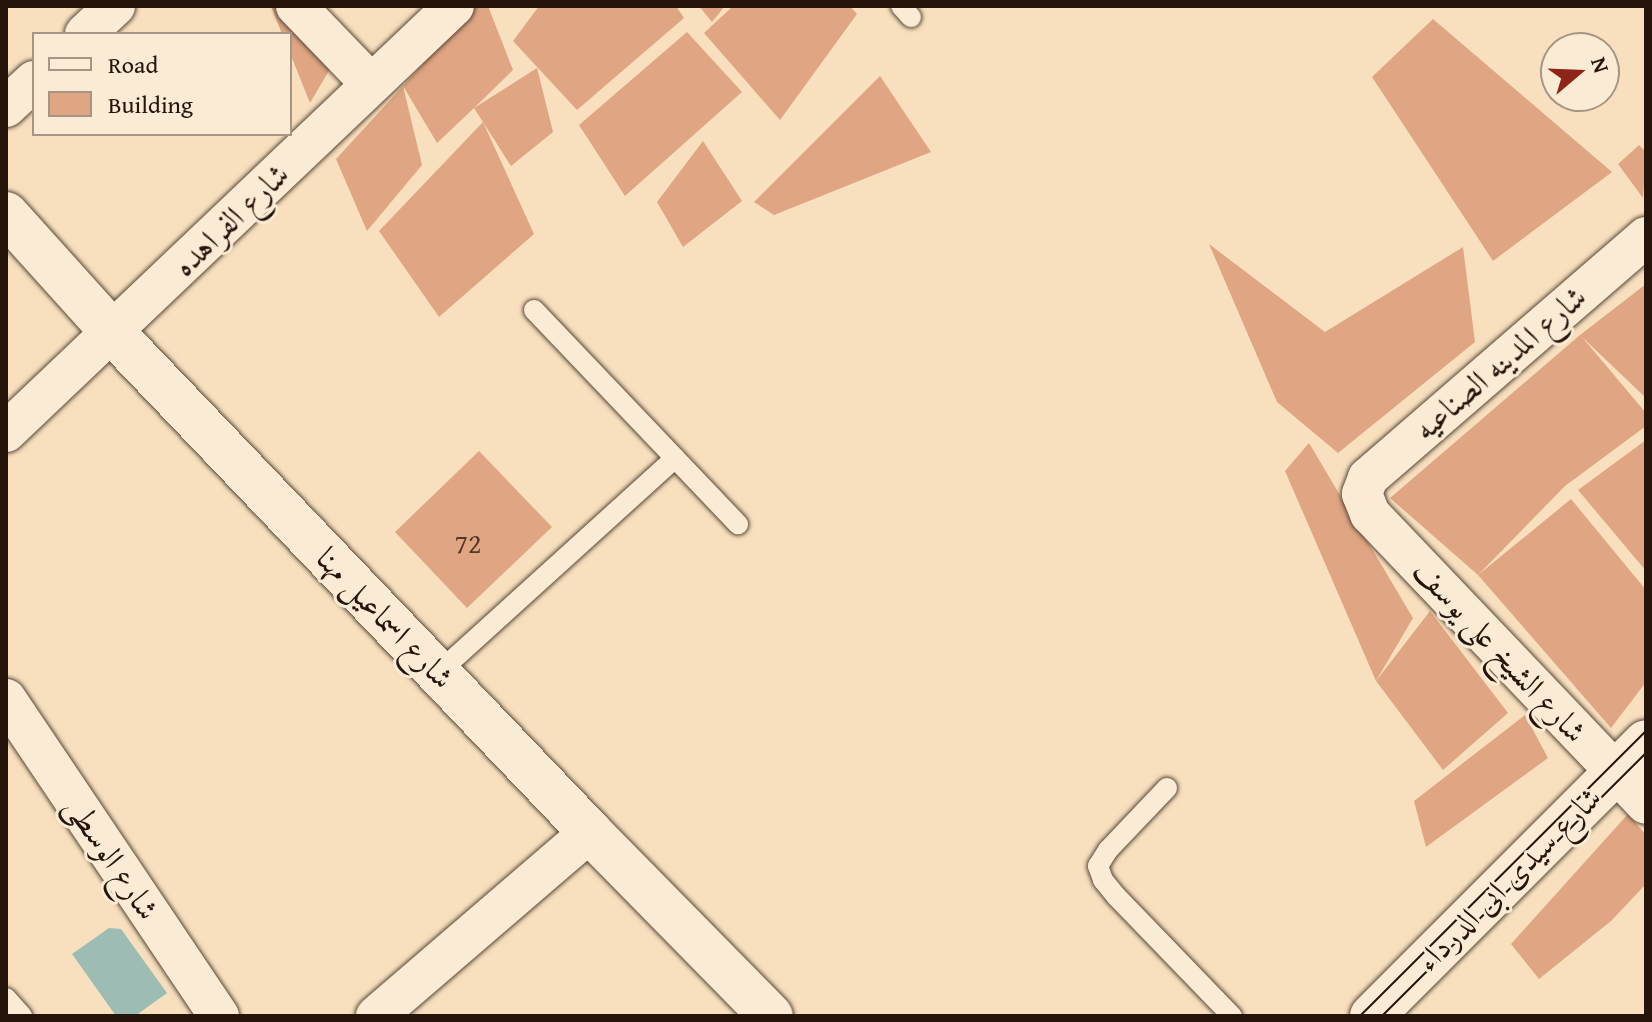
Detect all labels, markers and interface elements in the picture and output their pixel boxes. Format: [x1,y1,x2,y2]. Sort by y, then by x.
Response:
legend [32,32,292,136]
north arrow [1540,32,1620,112]
text: Road [108,47,158,82]
text: N [1583,53,1618,77]
text: Building [108,87,193,122]
street label: شارع الفراهده [165,155,297,285]
street label: شارع المدينه الصناعيه [1406,278,1594,448]
house number: 72 [455,526,481,560]
street label: شارع اسماعيل مهنا [308,539,462,697]
street label: شارع الشيخ على يوسف [1405,551,1595,751]
street label: شارع سيدى ابى الدرداء [1408,778,1610,980]
street label: شارع الوسطى [57,789,167,927]

